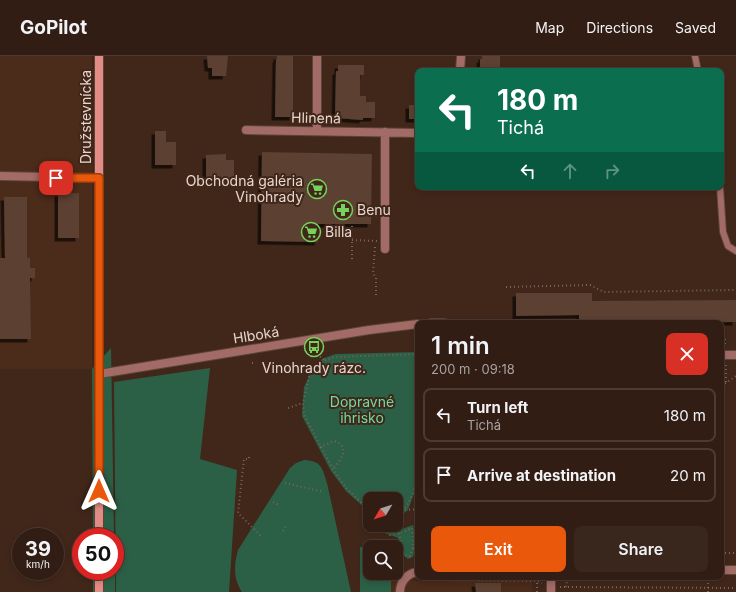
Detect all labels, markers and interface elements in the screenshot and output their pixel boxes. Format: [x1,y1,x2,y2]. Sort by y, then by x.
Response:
text: GoPilot [20,16,87,39]
text: Map [535,19,564,36]
text: Directions [586,19,653,36]
text: Saved [675,19,716,36]
street label: Družstevnícka [77,70,94,164]
text: 180 m [497,83,578,117]
icon: left [431,84,483,136]
street label: Hlinená [291,109,341,126]
text: Tichá [497,117,544,138]
icon: left [517,160,539,182]
icon: ahead [559,160,581,182]
icon: right [601,160,623,182]
pin [39,161,73,195]
icon: arrive [45,167,67,189]
place label: Obchodná galéria Vinohrady [186,172,303,205]
supermarket icon: Obchodná galéria Vinohrady [306,178,328,200]
pharmacy icon: Benu [332,199,354,221]
place label: Benu [357,201,391,218]
supermarket icon: Billa [300,221,322,243]
place label: Billa [325,223,352,240]
street label: Hlboká [232,322,280,347]
text: 1 min [431,331,490,360]
button: close [666,333,708,375]
bus stop icon: Vinohrady rázc. [303,336,325,358]
place label: Vinohrady rázc. [262,359,366,376]
text: 200 m · 09:18 [431,361,515,377]
park label: Dopravné ihrisko [330,393,394,426]
text: Turn left [467,398,528,417]
icon: left [433,404,455,426]
text: 180 m [664,406,706,425]
text: Tichá [467,417,501,433]
icon: arrive [433,464,455,486]
text: Arrive at destination [467,466,616,485]
text: 20 m [670,466,706,485]
position arrow [78,470,120,512]
north arrow [363,492,403,532]
map controls [363,492,403,580]
button: Exit [431,526,566,572]
button: Share [574,526,708,572]
speed limit sign: 50 [72,528,124,580]
text: 39 [25,537,51,561]
button: search [363,540,403,580]
text: km/h [26,558,50,570]

